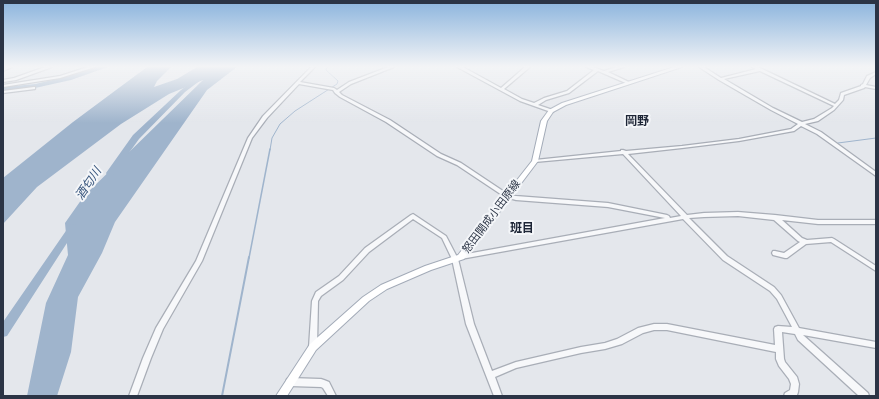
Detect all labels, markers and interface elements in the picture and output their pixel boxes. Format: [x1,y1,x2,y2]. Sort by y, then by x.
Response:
district label: 岡野 [625,115,649,129]
water label: 酒匂川 [73,165,105,203]
street label: 怒田開成小田原線 [460,178,524,256]
district label: 班目 [510,222,534,236]

